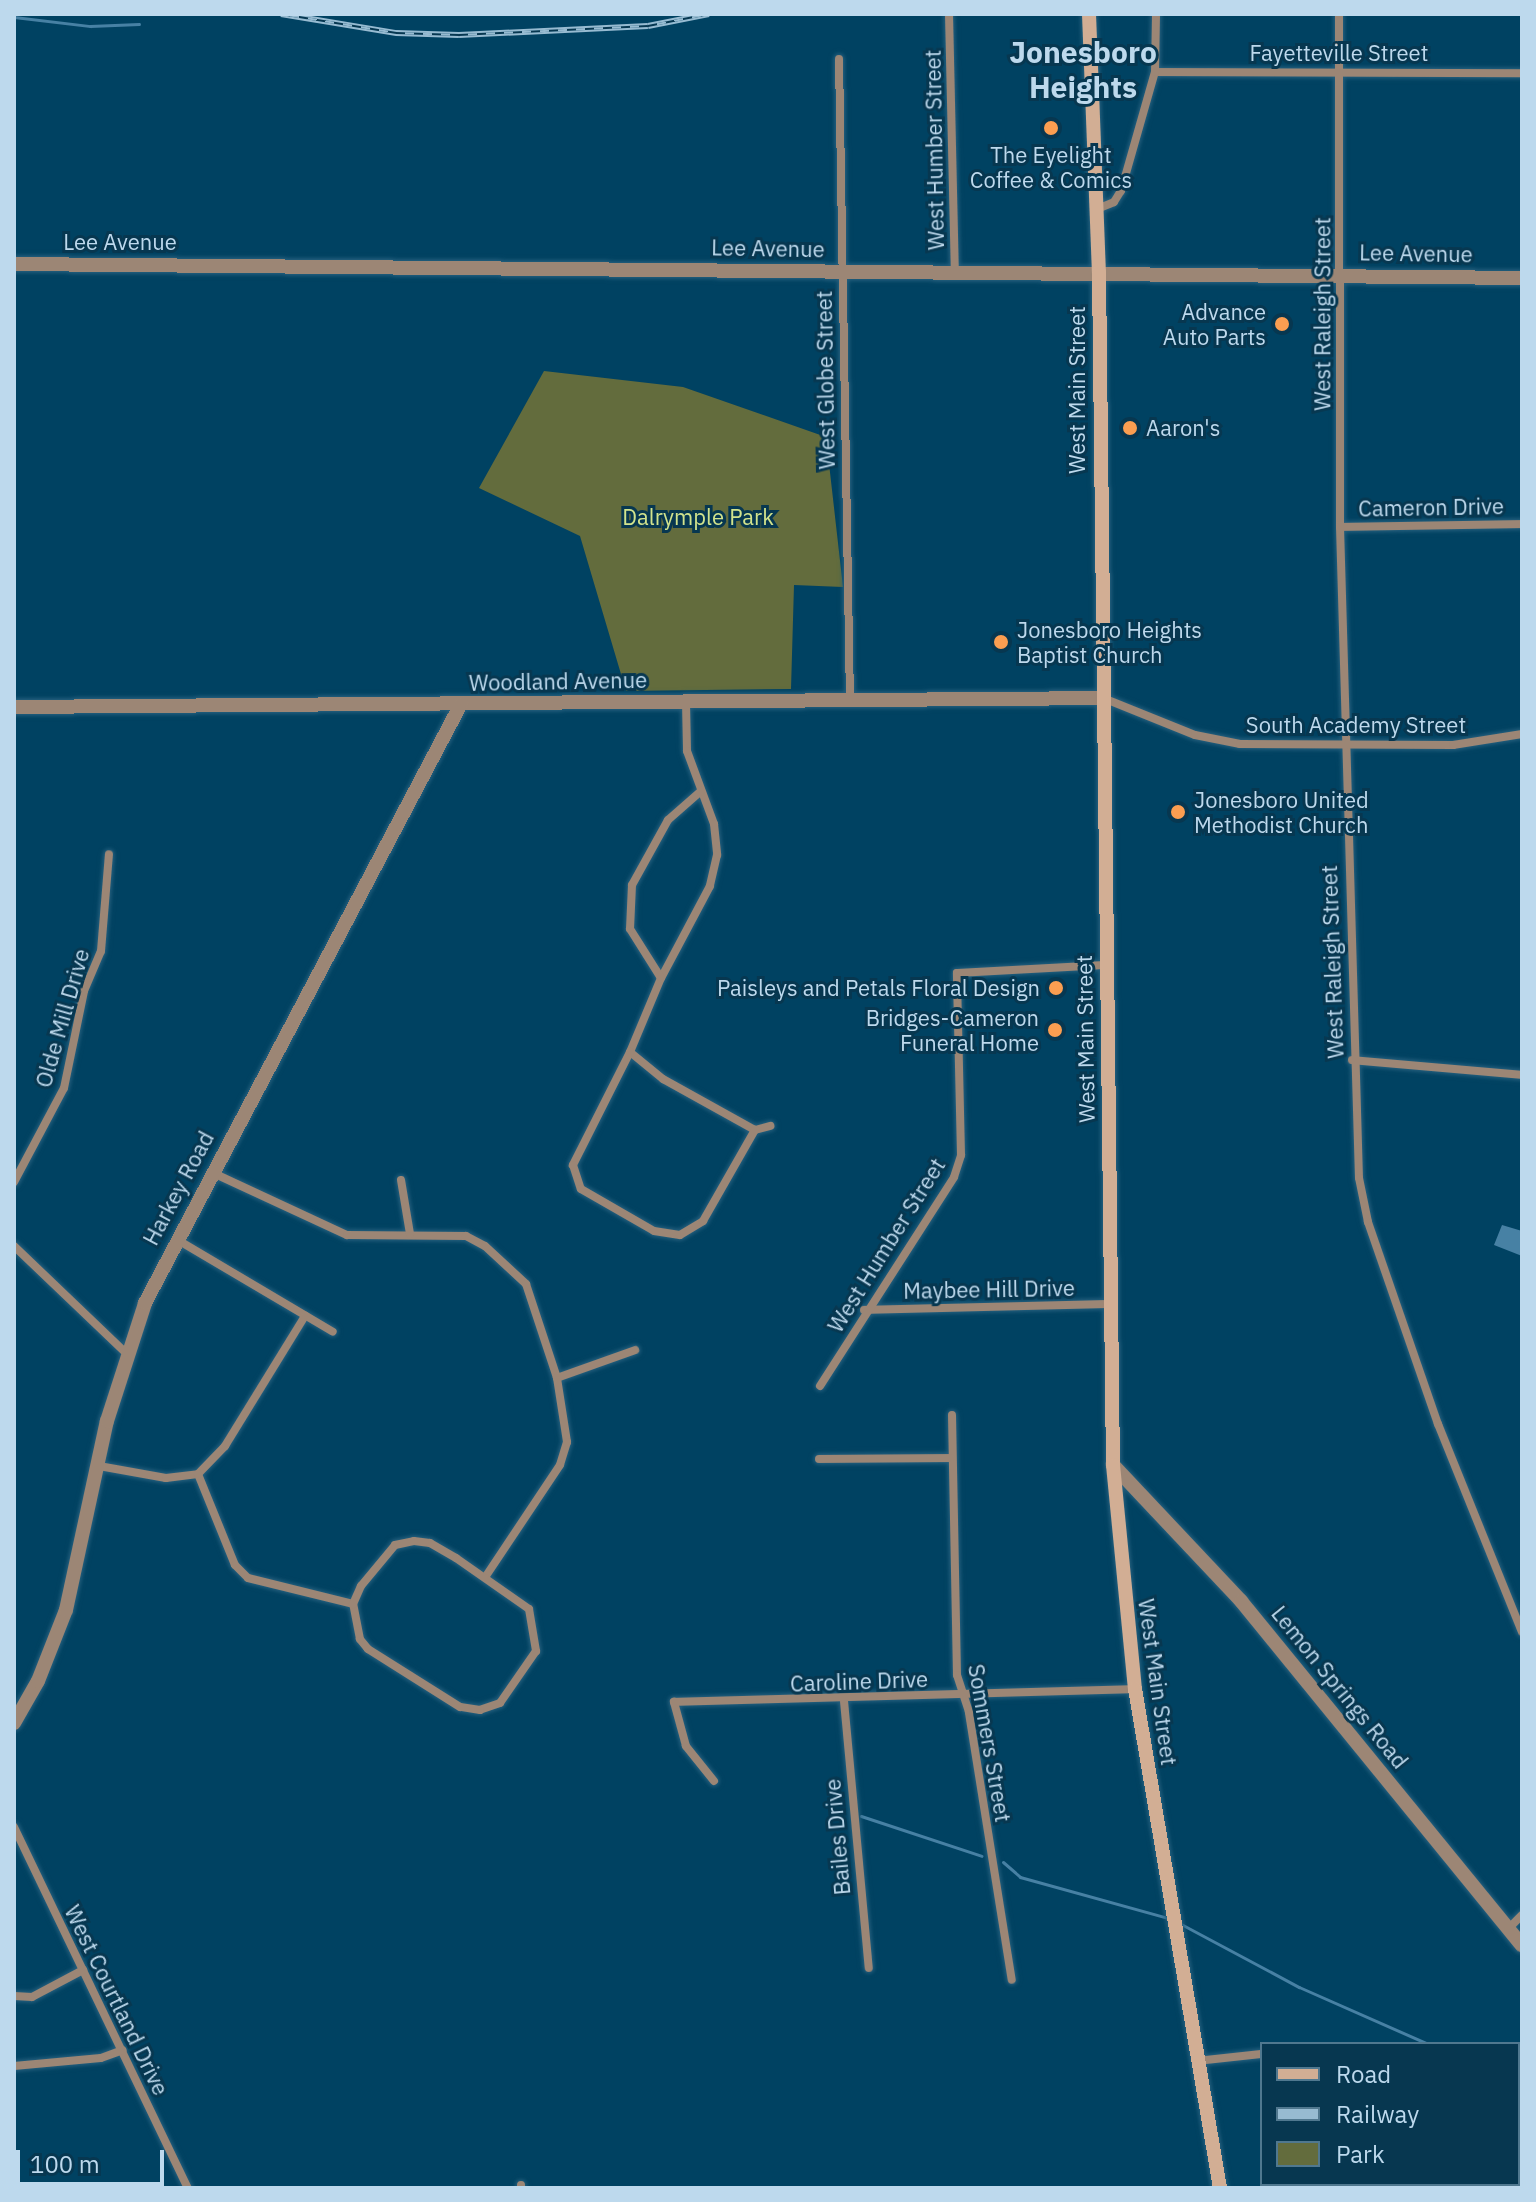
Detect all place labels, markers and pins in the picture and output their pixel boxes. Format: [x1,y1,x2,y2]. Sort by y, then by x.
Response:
marker: The Eyelight Coffee & Comics [1042,119,1060,137]
place label: The Eyelight Coffee & Comics [970,141,1132,192]
place label: Advance Auto Parts [1163,298,1266,350]
marker: Advance Auto Parts [1273,315,1291,333]
place label: Aaron's [1146,415,1220,441]
marker: Aaron's [1121,419,1139,437]
place label: Jonesboro Heights Baptist Church [1017,616,1202,668]
marker: Jonesboro Heights Baptist Church [992,633,1010,651]
place label: Jonesboro United Methodist Church [1194,786,1369,838]
marker: Jonesboro United Methodist Church [1169,803,1187,821]
place label: Paisleys and Petals Floral Design [717,975,1040,1001]
marker: Paisleys and Petals Floral Design [1047,979,1065,997]
place label: Bridges-Cameron Funeral Home [866,1004,1039,1056]
marker: Bridges-Cameron Funeral Home [1046,1021,1064,1039]

